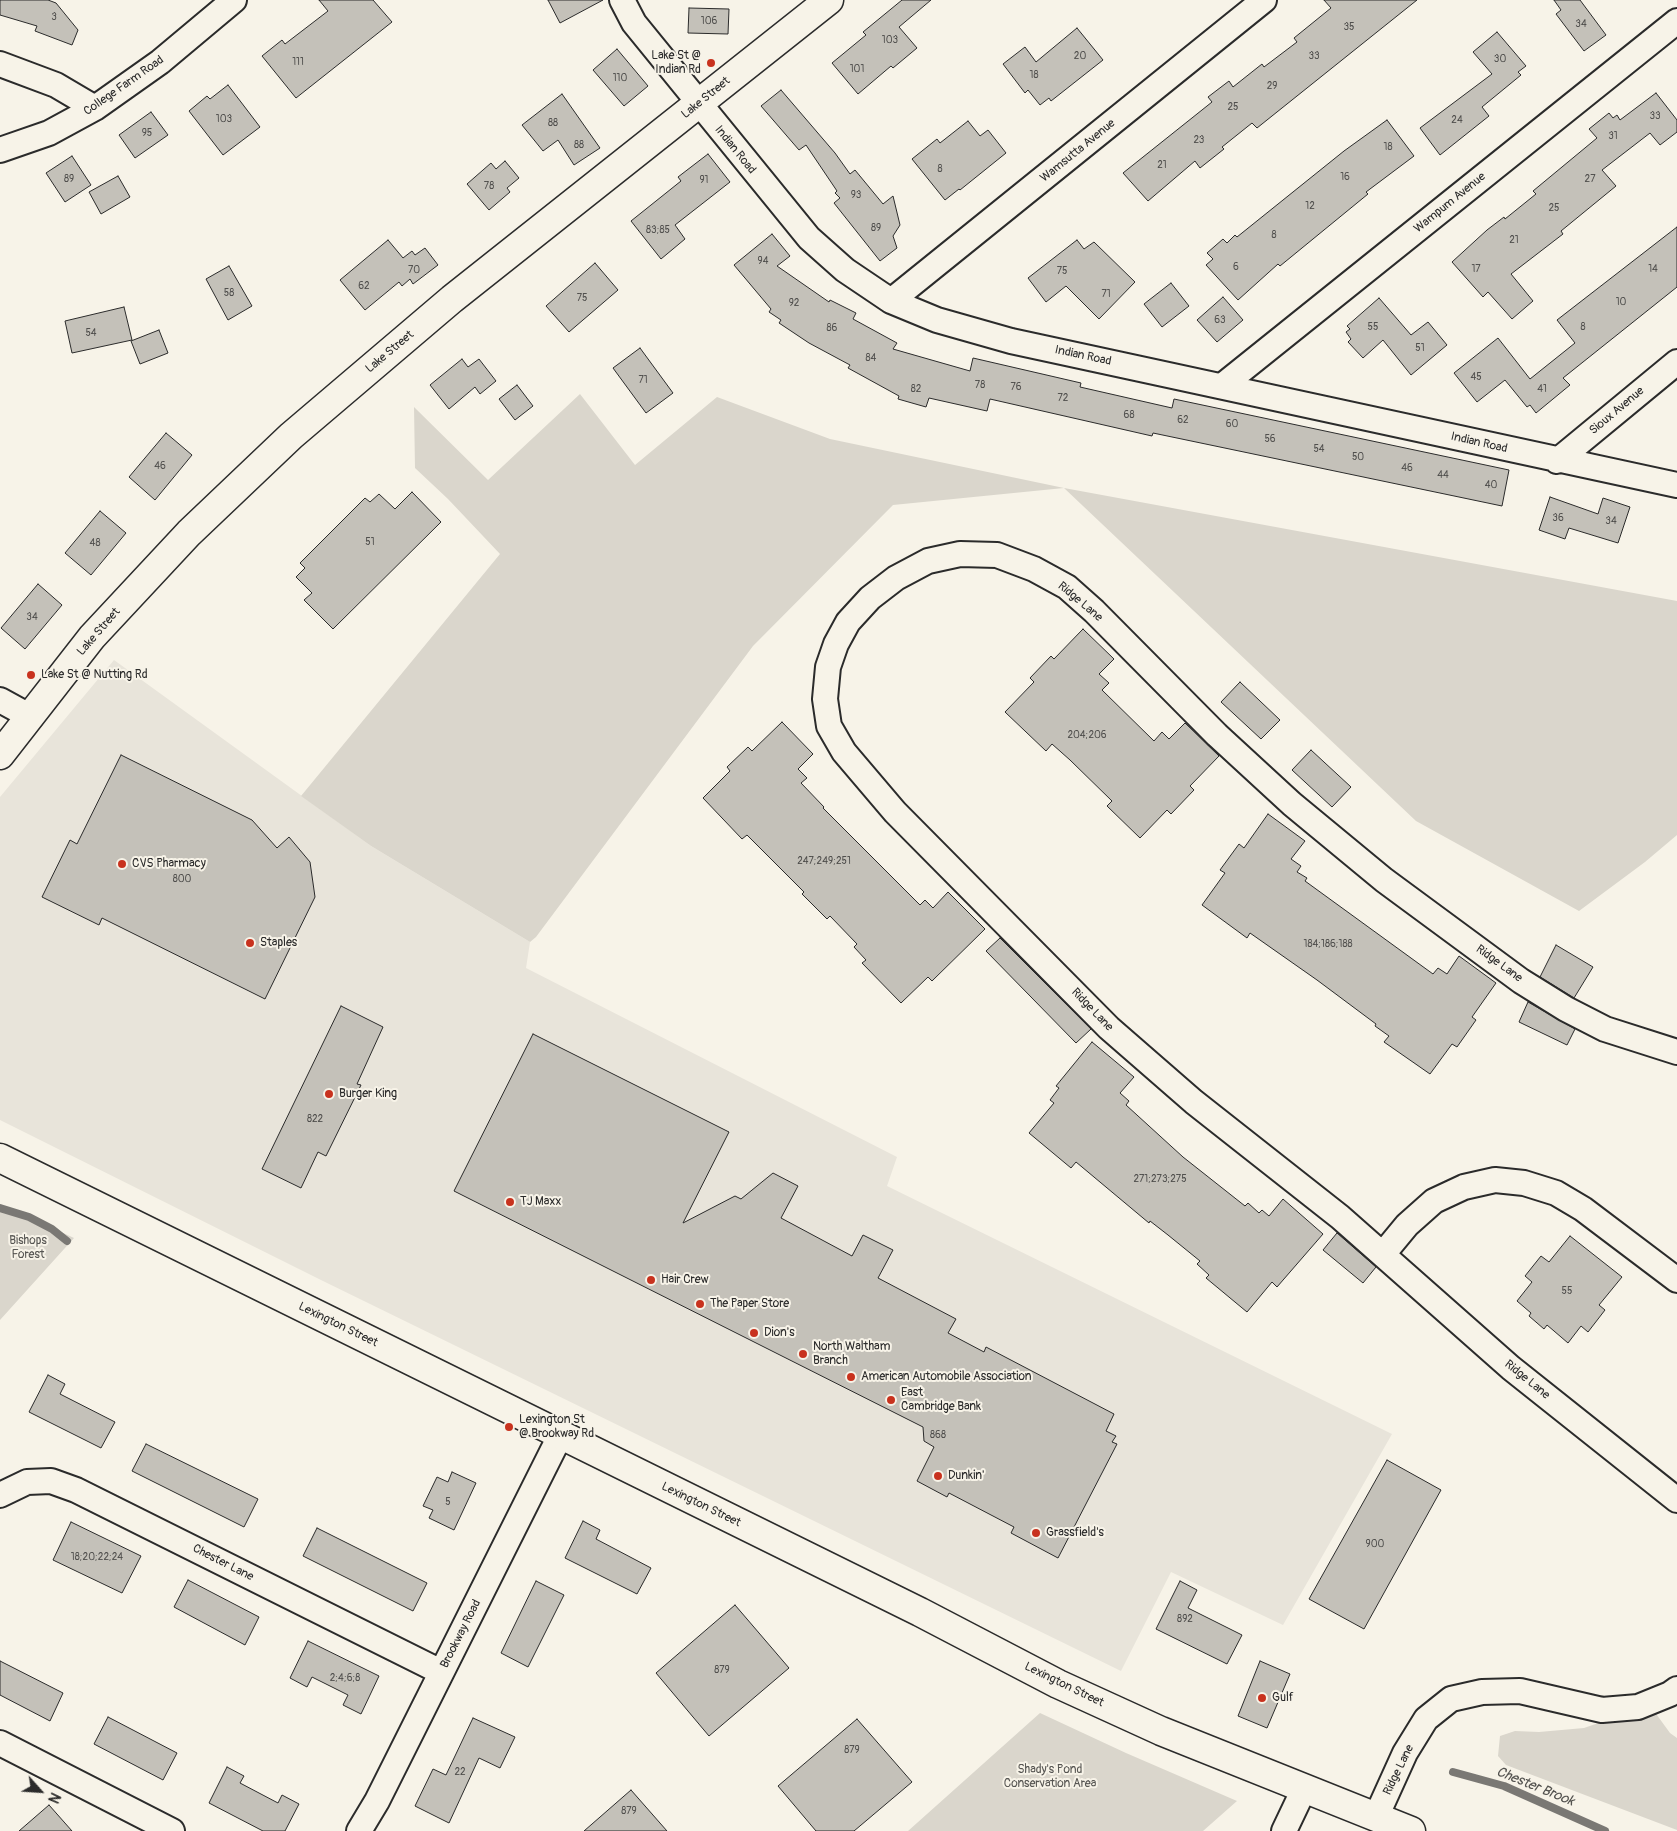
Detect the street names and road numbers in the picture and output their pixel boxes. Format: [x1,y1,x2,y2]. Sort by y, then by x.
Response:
street label: College Farm Road [81,53,167,119]
street label: Lake Street [679,74,733,122]
street label: Wamsutta Avenue [1038,116,1118,186]
street label: Indian Road [711,123,759,177]
street label: Wampum Avenue [1411,170,1489,236]
street label: Lake Street [363,328,417,376]
street label: Indian Road [1053,343,1113,369]
street label: Sioux Avenue [1587,384,1647,438]
street label: Indian Road [1449,429,1509,457]
street label: Ridge Lane [1055,579,1105,625]
street label: Lake Street [74,605,124,659]
street label: Ridge Lane [1473,942,1525,986]
street label: Ridge Lane [1068,986,1116,1034]
street label: Lexington Street [296,1300,380,1350]
street label: Ridge Lane [1501,1357,1553,1403]
street label: Lexington Street [659,1480,743,1530]
street label: Chester Lane [190,1541,256,1585]
street label: Brookway Road [438,1597,484,1671]
street label: Lexington Street [1022,1660,1106,1710]
street label: Ridge Lane [1381,1743,1417,1797]

